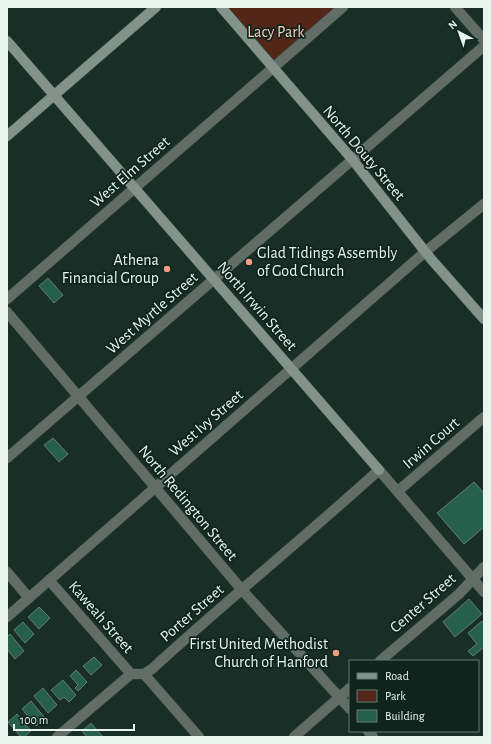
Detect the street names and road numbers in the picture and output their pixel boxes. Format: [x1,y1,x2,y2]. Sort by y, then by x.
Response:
street label: North Douty Street [319,103,408,204]
street label: West Elm Street [87,133,173,211]
street label: North Irwin Street [214,258,300,354]
street label: West Myrtle Street [103,269,202,358]
street label: West Ivy Street [166,387,247,460]
street label: Irwin Court [400,414,462,472]
street label: North Redington Street [135,442,241,564]
street label: Center Street [387,570,459,636]
street label: Kaweah Street [66,578,136,656]
street label: Porter Street [157,581,227,645]

